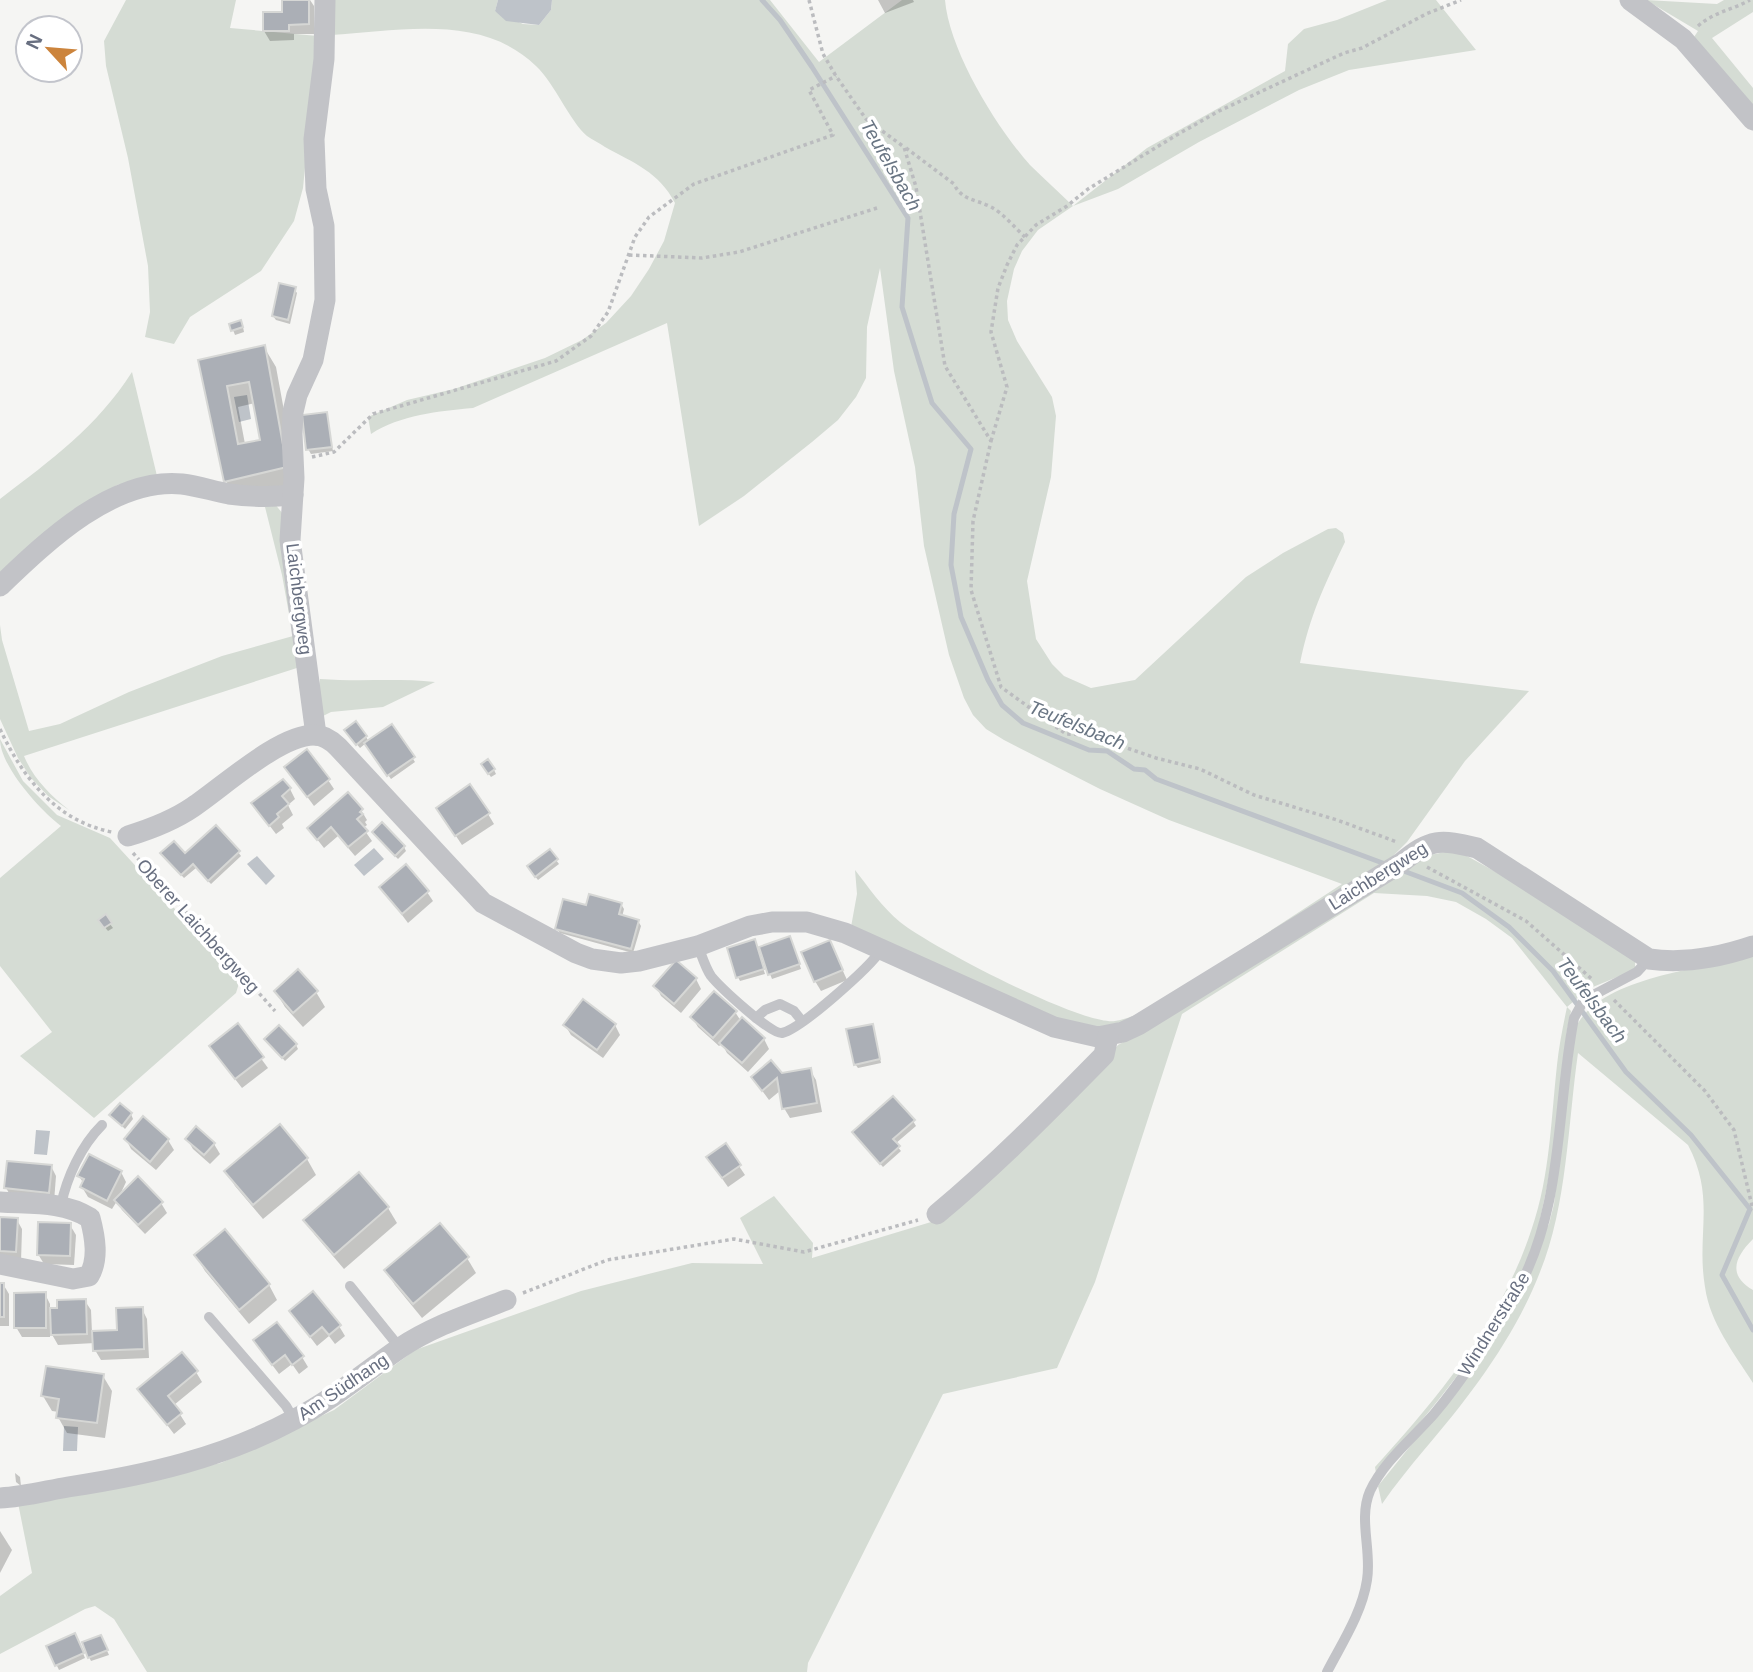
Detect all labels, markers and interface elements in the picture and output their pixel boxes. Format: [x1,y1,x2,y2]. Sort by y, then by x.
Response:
north arrow [14,14,84,84]
text: N [22,31,47,53]
water label: Teufelsbach [856,116,926,214]
street label: Laichbergweg [282,542,316,656]
water label: Teufelsbach [1026,696,1128,754]
street label: Laichbergweg [1325,838,1431,914]
street label: Oberer Laichbergweg [133,855,263,997]
water label: Teufelsbach [1553,953,1631,1047]
street label: Windnerstraße [1454,1269,1534,1379]
street label: Am Südhang [294,1350,392,1424]

